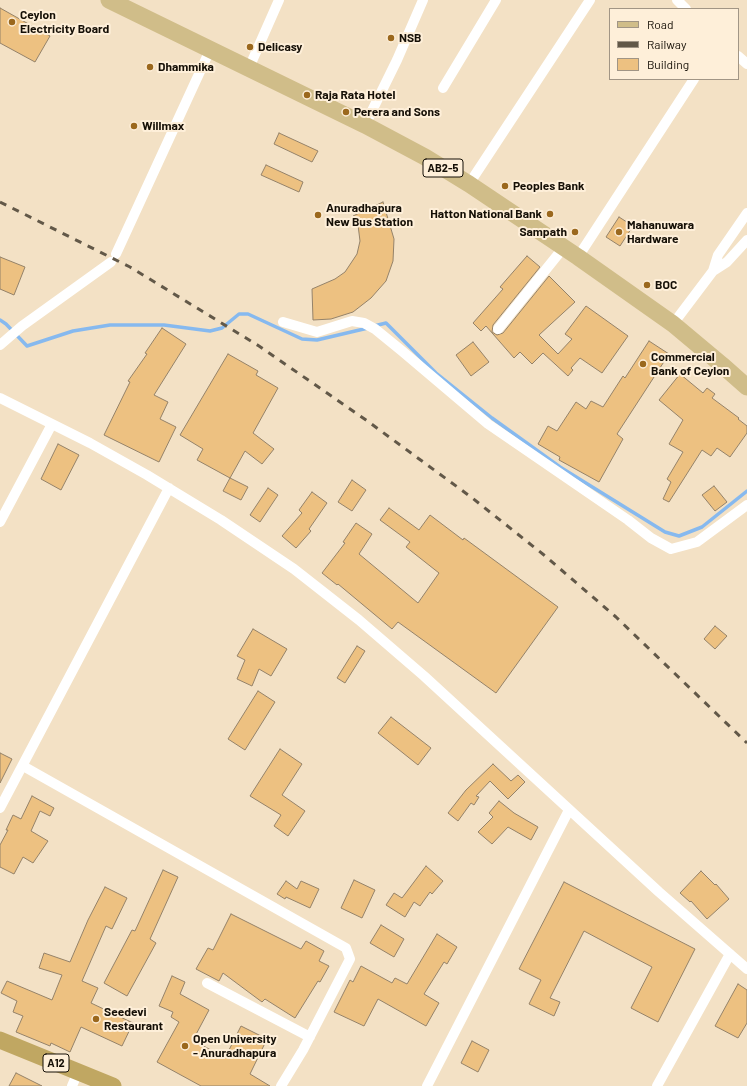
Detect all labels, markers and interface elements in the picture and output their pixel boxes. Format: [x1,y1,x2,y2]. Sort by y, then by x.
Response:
place label: Ceylon Electricity Board [20,8,109,36]
legend [609,8,739,80]
marker: Ceylon Electricity Board [7,17,17,27]
text: Road [647,17,674,31]
place label: NSB [399,31,422,45]
marker: NSB [386,33,396,43]
text: Railway [647,37,686,51]
place label: Delicasy [258,40,302,54]
marker: Delicasy [245,42,255,52]
text: Building [647,57,689,71]
place label: Dhammika [158,60,214,74]
marker: Dhammika [145,62,155,72]
place label: Raja Rata Hotel [315,88,395,102]
marker: Raja Rata Hotel [302,90,312,100]
place label: Perera and Sons [354,105,440,119]
marker: Perera and Sons [341,107,351,117]
place label: Willmax [142,119,184,133]
marker: Willmax [129,121,139,131]
road number: AB2-5 [423,159,463,177]
place label: Peoples Bank [513,179,584,193]
marker: Peoples Bank [500,181,510,191]
place label: Anuradhapura New Bus Station [326,201,413,229]
place label: Hatton National Bank [430,207,542,221]
marker: Hatton National Bank [545,209,555,219]
marker: Anuradhapura New Bus Station [313,210,323,220]
place label: Mahanuwara Hardware [627,218,694,246]
place label: Sampath [519,225,567,239]
marker: Sampath [570,227,580,237]
marker: Mahanuwara Hardware [614,227,624,237]
place label: BOC [655,278,677,292]
marker: BOC [642,280,652,290]
place label: Commercial Bank of Ceylon [651,350,729,378]
marker: Commercial Bank of Ceylon [638,359,648,369]
place label: Seedevi Restaurant [104,1005,163,1033]
marker: Seedevi Restaurant [91,1014,101,1024]
place label: Open University - Anuradhapura [193,1032,277,1060]
marker: Open University - Anuradhapura [180,1041,190,1051]
road number: A12 [43,1054,69,1072]

